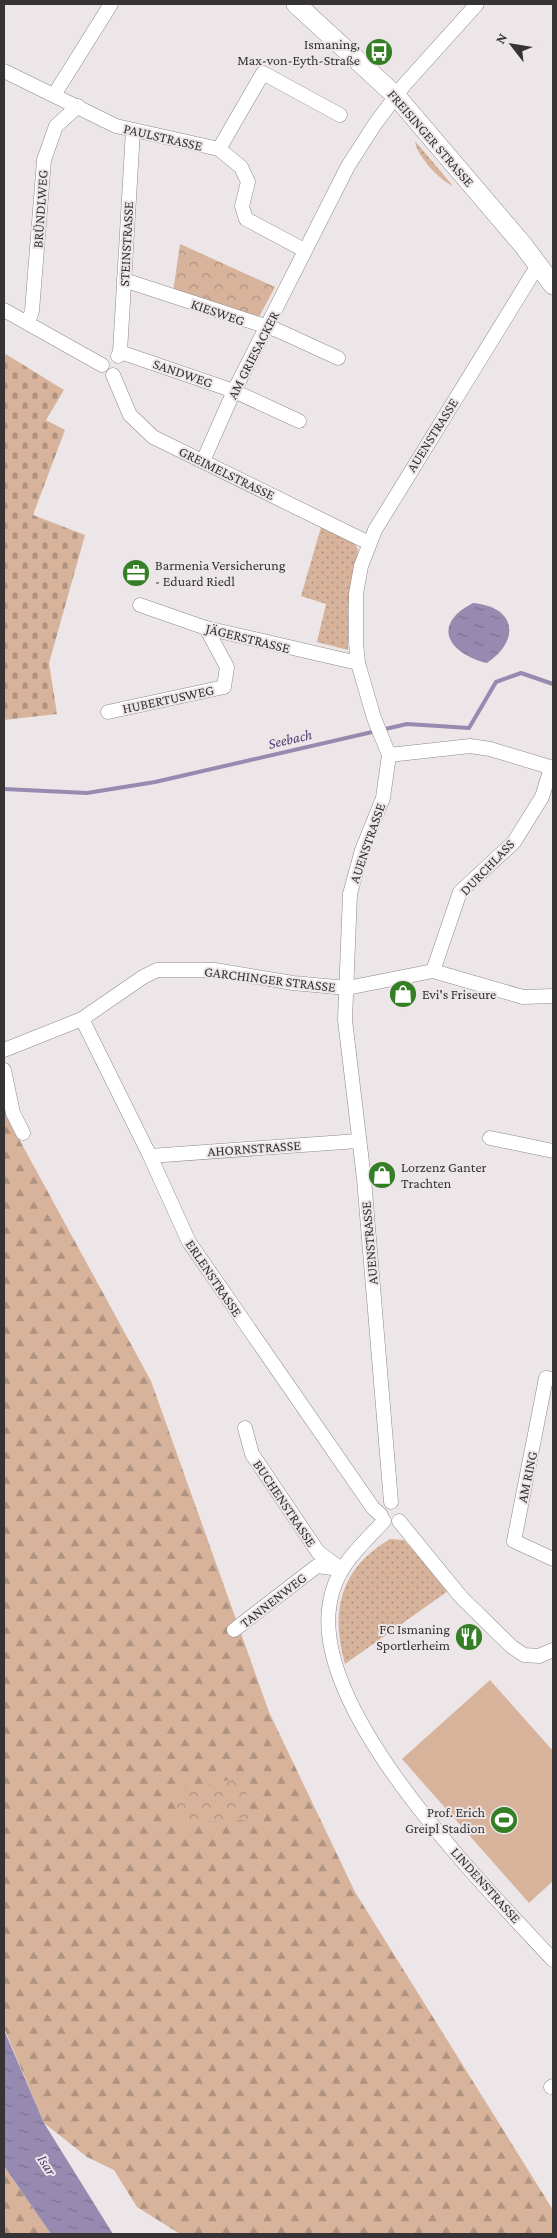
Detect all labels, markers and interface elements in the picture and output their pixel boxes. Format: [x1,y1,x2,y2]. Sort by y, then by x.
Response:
north arrow [487,20,537,70]
text: N [492,30,510,47]
place label: Ismaning, Max-von-Eyth-Straße [237,36,360,68]
bus stop icon: Ismaning, Max-von-Eyth-Straße [364,37,394,67]
street label: FREISINGER STRASSE [384,86,478,190]
street label: PAULSTRASSE [122,120,204,154]
street label: BRÜNDLWEG [29,169,51,249]
street label: STEINSTRASSE [116,201,136,287]
street label: KIESWEG [189,295,247,329]
street label: AM GRIESACKER [224,308,282,402]
street label: SANDWEG [151,355,215,391]
street label: AUENSTRASSE [403,395,461,475]
street label: GREIMELSTRASSE [176,443,278,503]
place label: Barmenia Versicherung - Eduard Riedl [155,557,286,589]
office icon: Barmenia Versicherung - Eduard Riedl [121,558,151,588]
street label: JÄGERSTRASSE [202,619,292,656]
street label: HUBERTUSWEG [121,681,215,717]
water label: Seebach [266,726,314,752]
street label: AUENSTRASSE [346,800,388,885]
street label: DURCHLASS [456,835,518,898]
street label: GARCHINGER STRASSE [203,963,337,995]
shop icon: Evi's Friseure [388,979,418,1009]
place label: Evi's Friseure [422,986,496,1002]
street label: AHORNSTRASSE [207,1137,302,1159]
place label: Lorzenz Ganter Trachten [401,1159,487,1191]
shop icon: Lorzenz Ganter Trachten [367,1160,397,1190]
street label: AUENSTRASSE [357,1200,381,1285]
street label: ERLENSTRASSE [182,1237,246,1320]
street label: AM RING [514,1450,540,1504]
street label: BUCHENSTRASSE [250,1457,320,1550]
street label: TANNENWEG [237,1569,309,1631]
place label: FC Ismaning Sportlerheim [376,1621,450,1653]
restaurant icon: FC Ismaning Sportlerheim [454,1622,484,1652]
place label: Prof. Erich Greipl Stadion [405,1804,485,1836]
sports icon: Prof. Erich Greipl Stadion [489,1805,519,1835]
street label: LINDENSTRASSE [448,1844,525,1927]
water label: Isar [34,2152,60,2179]

